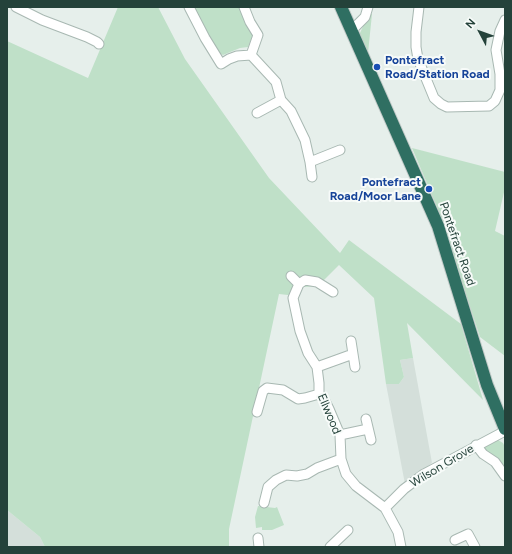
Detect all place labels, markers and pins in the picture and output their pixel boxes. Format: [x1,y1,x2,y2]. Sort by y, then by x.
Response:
place label: Pontefract Road/Station Road [385,53,490,81]
marker: Pontefract Road/Station Road [372,62,382,72]
place label: Pontefract Road/Moor Lane [330,175,421,203]
marker: Pontefract Road/Moor Lane [424,184,434,194]

